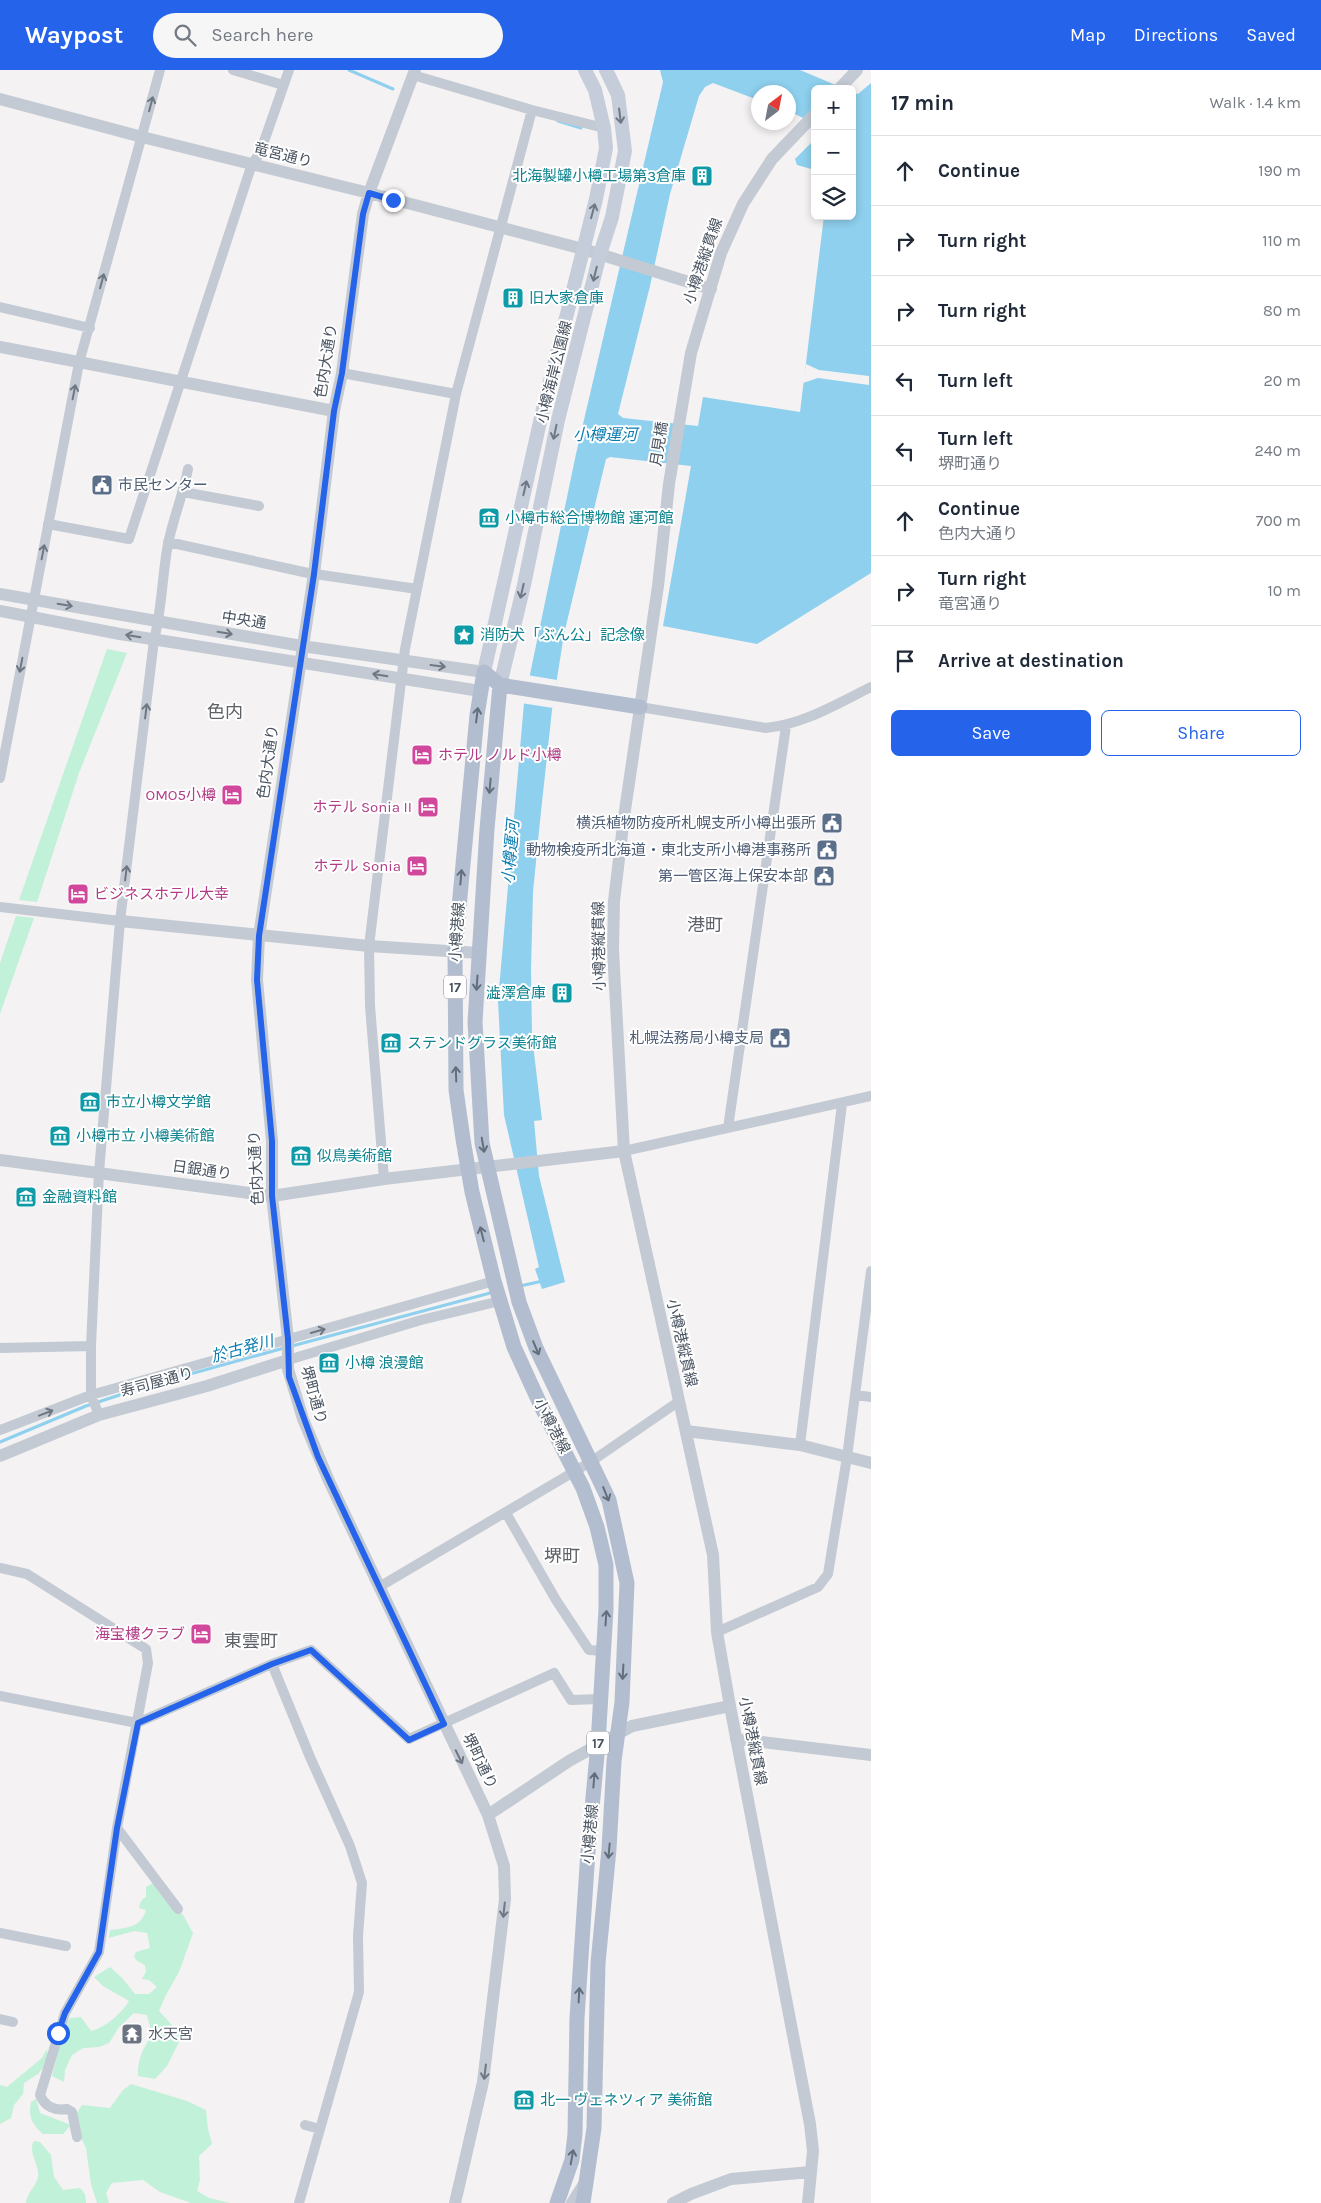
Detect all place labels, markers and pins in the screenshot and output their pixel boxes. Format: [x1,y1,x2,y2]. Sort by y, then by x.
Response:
building icon: 北海製罐小樽工場第3倉庫 [690,164,714,188]
place label: 北海製罐小樽工場第3倉庫 [512,167,686,185]
building icon: 旧大家倉庫 [501,286,525,310]
place label: 旧大家倉庫 [529,289,604,307]
public building icon: 市民センター [90,473,114,497]
place label: 市民センター [118,476,208,494]
museum icon: 小樽市総合博物館 運河館 [477,506,501,530]
place label: 小樽市総合博物館 運河館 [505,509,674,527]
place icon: 消防犬「ぶん公」記念像 [452,623,476,647]
place label: 消防犬「ぶん公」記念像 [480,626,645,644]
hotel icon: ホテル ノルド小樽 [410,743,434,767]
place label: ホテル ノルド小樽 [438,746,562,764]
hotel icon: OMO5小樽 [220,783,244,807]
place label: OMO5小樽 [145,786,216,804]
hotel icon: ホテル Sonia II [416,795,440,819]
place label: ホテル Sonia II [312,798,412,816]
public building icon: 横浜植物防疫所札幌支所小樽出張所 [820,811,844,835]
place label: 横浜植物防疫所札幌支所小樽出張所 [576,814,816,832]
public building icon: 動物検疫所北海道・東北支所小樽港事務所 [815,838,839,862]
place label: 動物検疫所北海道・東北支所小樽港事務所 [526,841,811,859]
hotel icon: ホテル Sonia [405,854,429,878]
place label: ホテル Sonia [313,857,401,875]
public building icon: 第一管区海上保安本部 [812,864,836,888]
place label: 第一管区海上保安本部 [658,867,808,885]
hotel icon: ビジネスホテル大幸 [66,882,90,906]
place label: ビジネスホテル大幸 [94,885,229,903]
building icon: 澁澤倉庫 [550,981,574,1005]
place label: 澁澤倉庫 [486,984,546,1002]
public building icon: 札幌法務局小樽支局 [768,1026,792,1050]
place label: 札幌法務局小樽支局 [629,1029,764,1047]
museum icon: ステンドグラス美術館 [379,1031,403,1055]
place label: ステンドグラス美術館 [407,1034,557,1052]
museum icon: 市立小樽文学館 [78,1090,102,1114]
place label: 市立小樽文学館 [106,1093,211,1111]
museum icon: 小樽市立 小樽美術館 [48,1124,72,1148]
place label: 小樽市立 小樽美術館 [76,1127,215,1145]
museum icon: 似鳥美術館 [289,1144,313,1168]
place label: 似鳥美術館 [317,1147,392,1165]
museum icon: 金融資料館 [14,1185,38,1209]
place label: 金融資料館 [42,1188,117,1206]
museum icon: 小樽 浪漫館 [317,1351,341,1375]
place label: 小樽 浪漫館 [345,1354,424,1372]
hotel icon: 海宝樓クラブ [189,1622,213,1646]
place label: 海宝樓クラブ [95,1625,185,1643]
temple icon: 水天宮 [120,2022,144,2046]
place label: 水天宮 [148,2025,193,2043]
museum icon: 北一 ヴェネツィア 美術館 [512,2088,536,2112]
place label: 北一 ヴェネツィア 美術館 [540,2091,712,2109]

